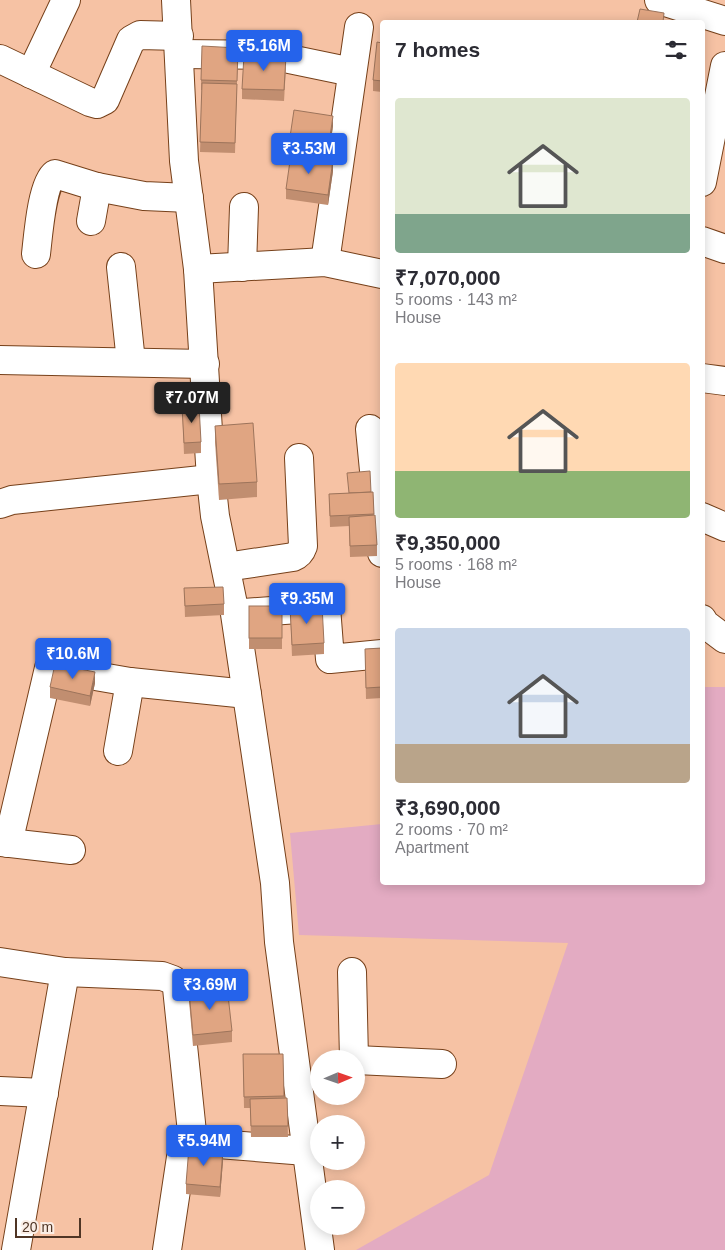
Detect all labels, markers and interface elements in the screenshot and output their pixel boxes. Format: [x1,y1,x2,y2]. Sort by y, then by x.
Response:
pin: ₹5.16M [223,30,305,72]
icon: filters [662,36,690,64]
text: ₹5.16M [237,37,291,54]
text: 7 homes [395,38,480,61]
icon: home [498,131,588,221]
pin: ₹3.53M [268,132,350,175]
text: ₹3.53M [282,140,336,157]
text: ₹7,070,000 [395,266,500,289]
text: 5 rooms · 143 m² [395,291,517,308]
text: House [395,309,441,326]
pin: ₹7.07M [151,382,233,424]
text: ₹7.07M [165,389,219,406]
icon: home [498,396,588,486]
text: ₹9,350,000 [395,531,500,554]
text: 5 rooms · 168 m² [395,556,517,573]
text: House [395,574,441,591]
pin: ₹9.35M [266,582,348,625]
text: ₹9.35M [280,590,334,607]
pin: ₹10.6M [32,638,114,680]
text: ₹10.6M [46,645,100,662]
icon: home [498,661,588,751]
text: ₹3,690,000 [395,796,500,819]
text: 2 rooms · 70 m² [395,821,508,838]
text: Apartment [395,839,469,856]
pin: ₹3.69M [169,968,251,1011]
text: ₹3.69M [183,976,237,993]
north arrow [310,1050,365,1105]
map controls [310,1050,365,1235]
button: + [310,1115,365,1170]
pin: ₹5.94M [163,1124,245,1167]
text: ₹5.94M [177,1132,231,1149]
button: − [310,1180,365,1235]
scale bar [15,1215,81,1238]
text: 20 m [22,1219,53,1235]

